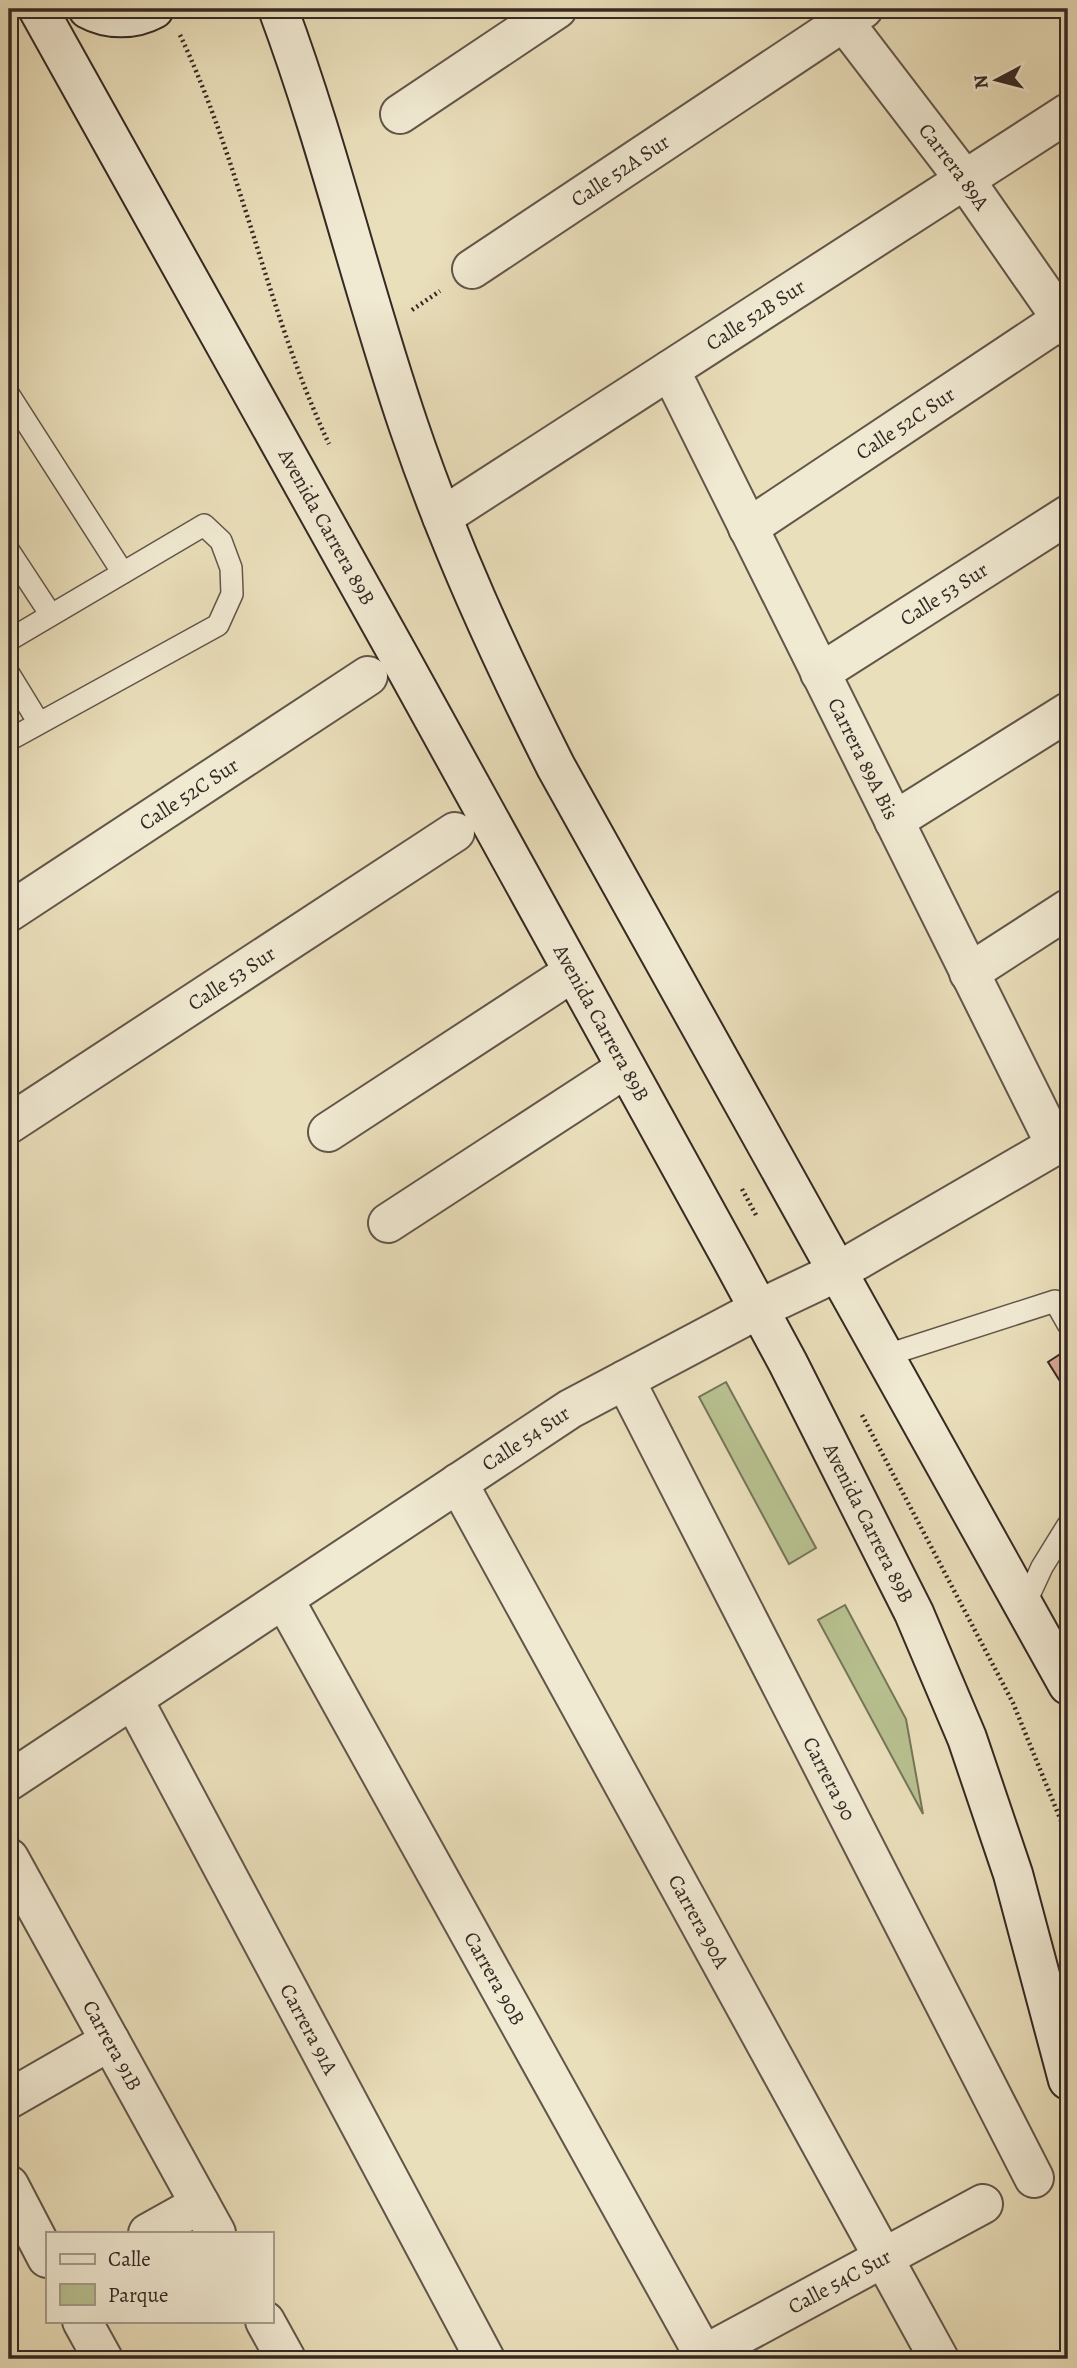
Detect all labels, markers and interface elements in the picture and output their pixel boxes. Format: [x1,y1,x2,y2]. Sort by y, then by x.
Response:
north arrow [962,46,1032,116]
text: N [967,73,995,90]
street label: Carrera 89A [912,117,996,216]
street label: Calle 52A Sur [565,128,675,213]
street label: Calle 52B Sur [700,272,811,357]
street label: Calle 52C Sur [850,380,960,466]
street label: Avenida Carrera 89B [271,443,382,610]
street label: Calle 53 Sur [895,556,993,633]
street label: Carrera 89A Bis [821,693,905,824]
street label: Calle 52C Sur [133,751,244,837]
street label: Calle 53 Sur [182,939,281,1017]
street label: Avenida Carrera 89B [546,939,656,1106]
street label: Calle 54 Sur [476,1399,575,1478]
street label: Avenida Carrera 89B [816,1437,921,1608]
street label: Carrera 90 [796,1732,863,1825]
street label: Carrera 90A [662,1869,736,1974]
street label: Carrera 90B [457,1926,532,2030]
street label: Carrera 91A [273,1979,345,2080]
street label: Carrera 91B [76,1995,149,2096]
legend [46,2232,273,2322]
street label: Calle 54C Sur [783,2242,896,2321]
text: Calle [108,2245,151,2273]
text: Parque [108,2281,168,2309]

